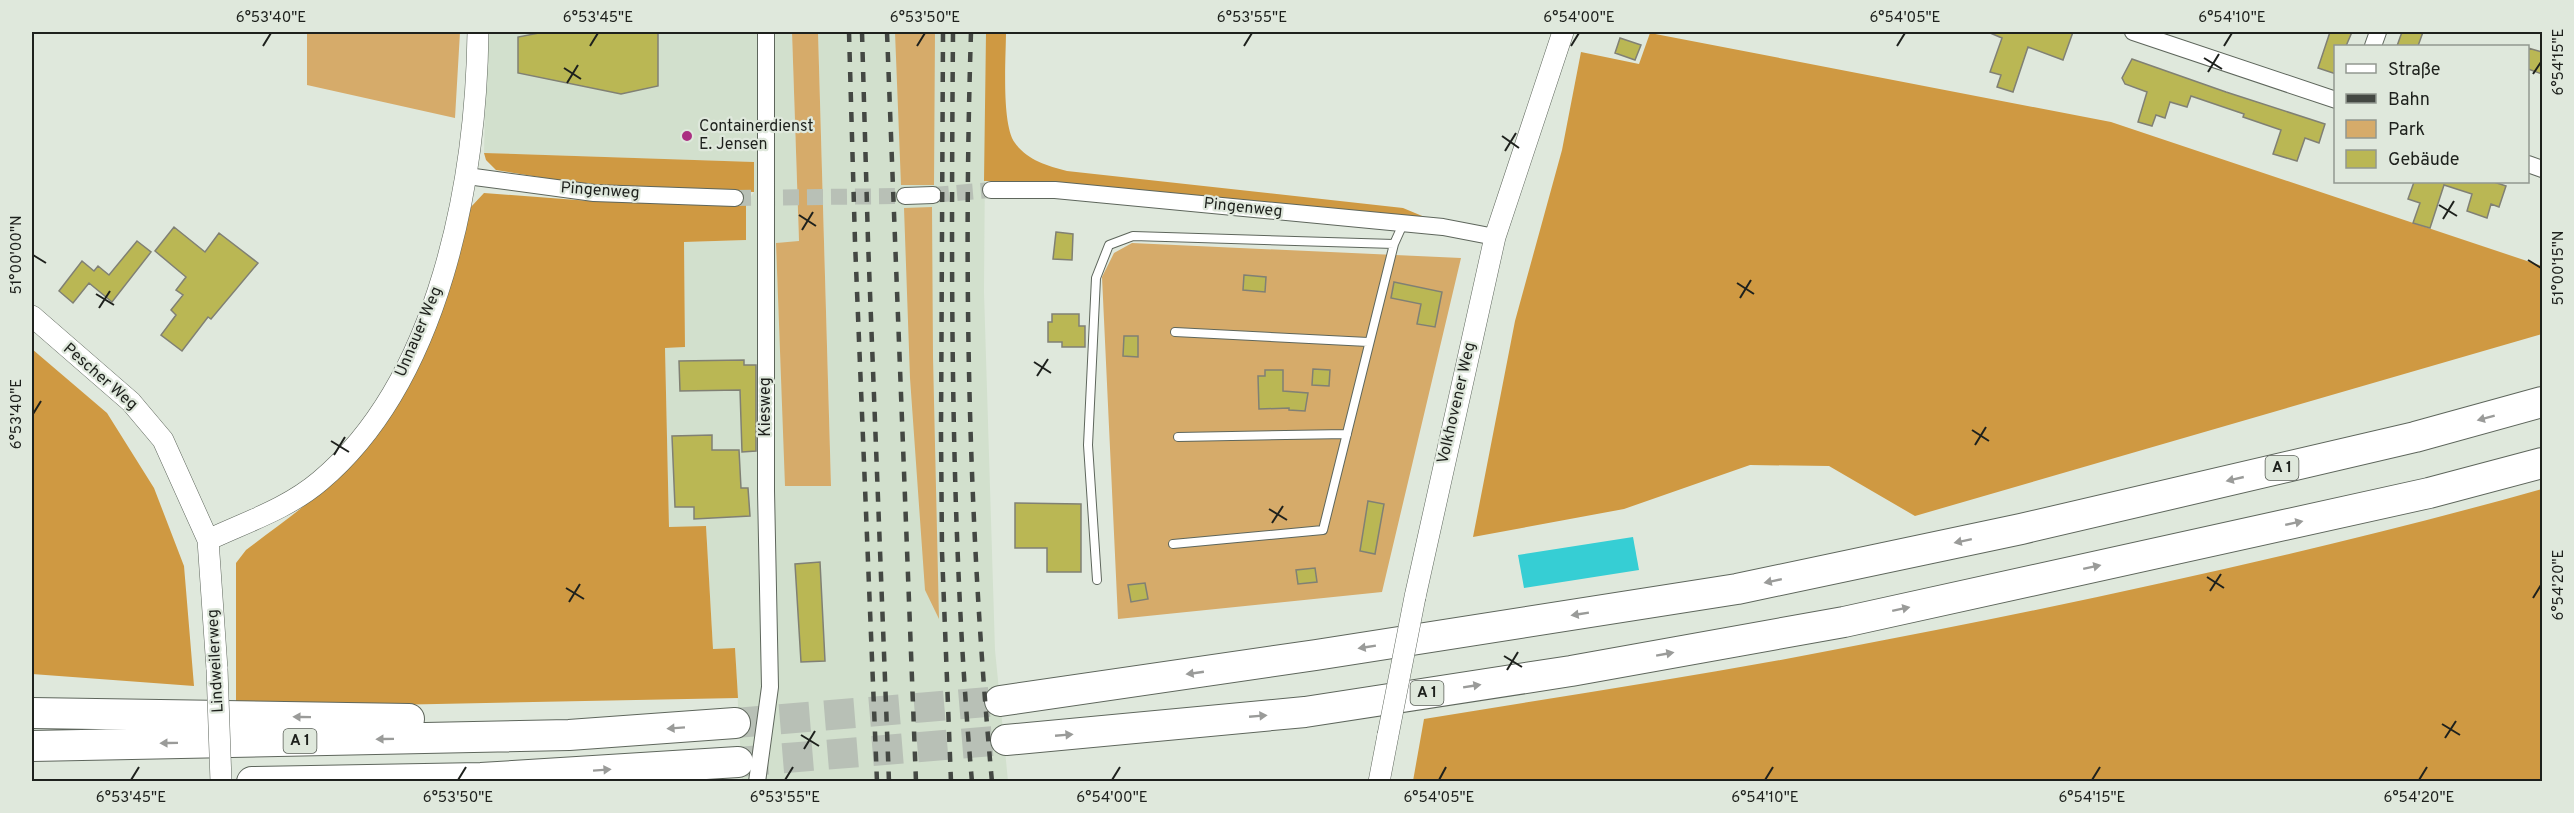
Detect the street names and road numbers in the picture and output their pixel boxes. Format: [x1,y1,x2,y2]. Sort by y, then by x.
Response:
street label: Pingenweg [560,178,640,204]
street label: Pingenweg [1203,194,1283,222]
street label: Unnauer Weg [391,284,447,380]
street label: Pescher Weg [58,339,142,415]
street label: Volkhovener Weg [1433,340,1481,466]
street label: Kiesweg [756,377,776,437]
road number: A 1 [2266,456,2298,480]
street label: Lindweilerweg [203,609,229,713]
road number: A 1 [1410,681,1444,705]
road number: A 1 [284,729,316,753]

